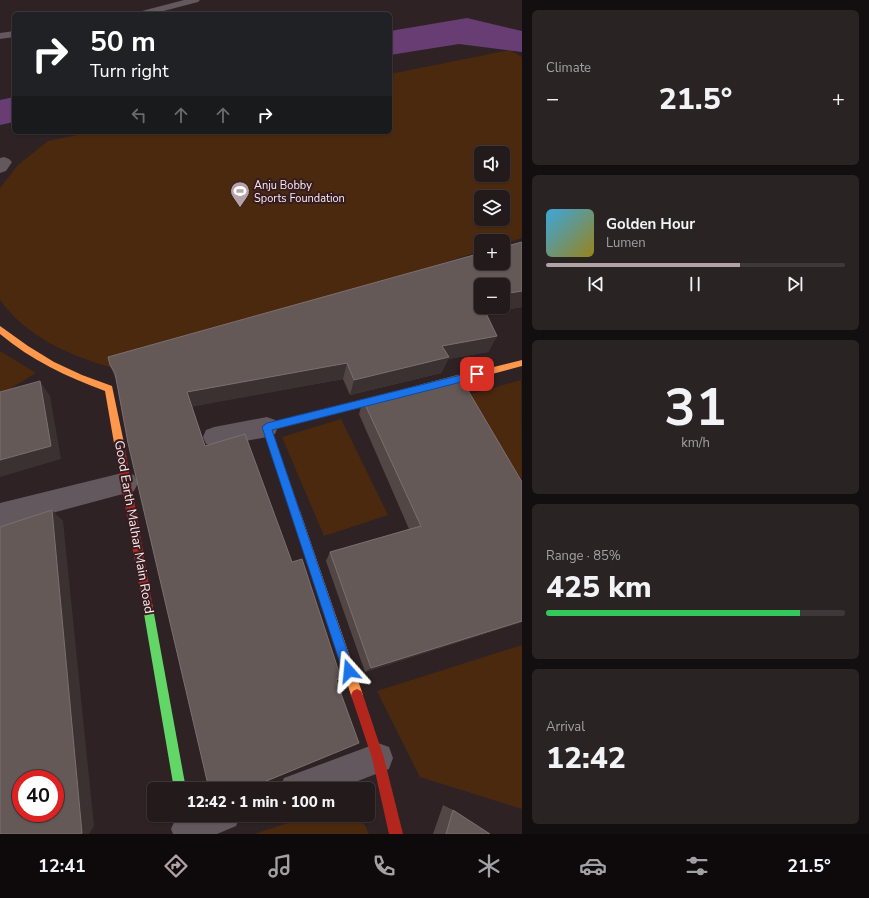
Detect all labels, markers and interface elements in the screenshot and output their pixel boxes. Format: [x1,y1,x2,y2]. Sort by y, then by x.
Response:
text: 50 m [90,23,156,61]
icon: right [24,28,76,80]
text: Turn right [90,59,169,83]
text: Climate [546,59,591,77]
text: 21.5° [659,79,732,120]
text: − [546,84,559,114]
text: + [832,84,845,114]
icon: left [128,104,150,126]
icon: ahead [170,104,192,126]
icon: ahead [212,104,234,126]
icon: right [254,104,276,126]
map controls [474,146,510,314]
button: sound [474,146,510,182]
place label: Anju Bobby Sports Foundation [254,178,345,206]
sports icon: Anju Bobby Sports Foundation [229,180,251,208]
button: layers [474,190,510,226]
text: Golden Hour [606,214,695,234]
button: + [474,234,510,270]
text: Lumen [606,234,646,252]
icon: previous [585,273,607,295]
icon: pause [684,273,706,295]
icon: next [784,273,806,295]
button: − [474,278,510,314]
pin [460,357,494,391]
icon: arrive [466,363,488,385]
text: 31 [664,372,727,443]
text: km/h [681,434,710,452]
street label: Good Earth Malhar Main Road [110,439,158,615]
text: Range · 85% [546,547,621,565]
text: 425 km [546,567,652,608]
position arrow [328,650,370,692]
text: Arrival [546,718,585,736]
text: 12:42 [546,738,626,779]
speed limit sign: 40 [12,770,64,822]
text: 12:42 · 1 min · 100 m [187,792,335,812]
icon: directions [162,852,190,880]
icon: music [266,852,294,880]
icon: phone [370,852,398,880]
icon: climate [475,852,503,880]
icon: car [579,852,607,880]
icon: filters [683,852,711,880]
text: 12:41 [38,854,86,878]
text: 21.5° [787,854,831,878]

